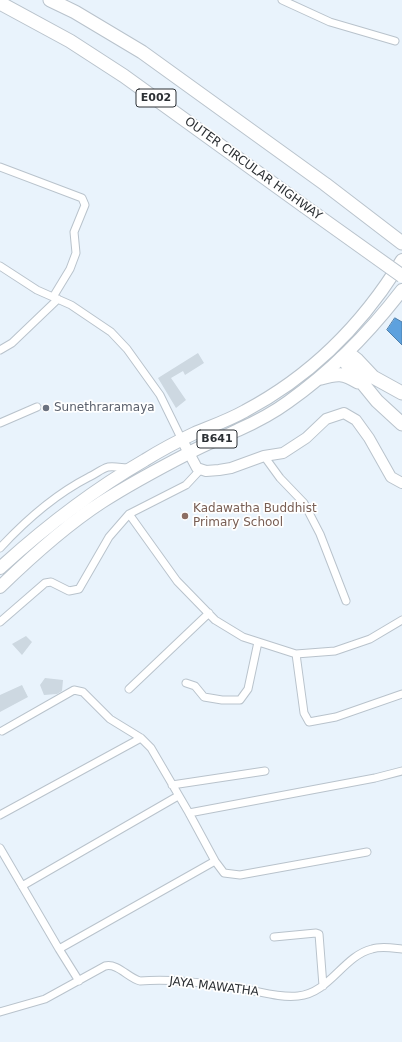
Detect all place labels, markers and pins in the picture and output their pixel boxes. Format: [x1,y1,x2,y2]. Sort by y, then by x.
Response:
place label: Sunethraramaya [54,401,155,415]
marker: Sunethraramaya [41,403,51,413]
place label: Kadawatha Buddhist Primary School [193,502,317,530]
marker: Kadawatha Buddhist Primary School [180,511,190,521]

